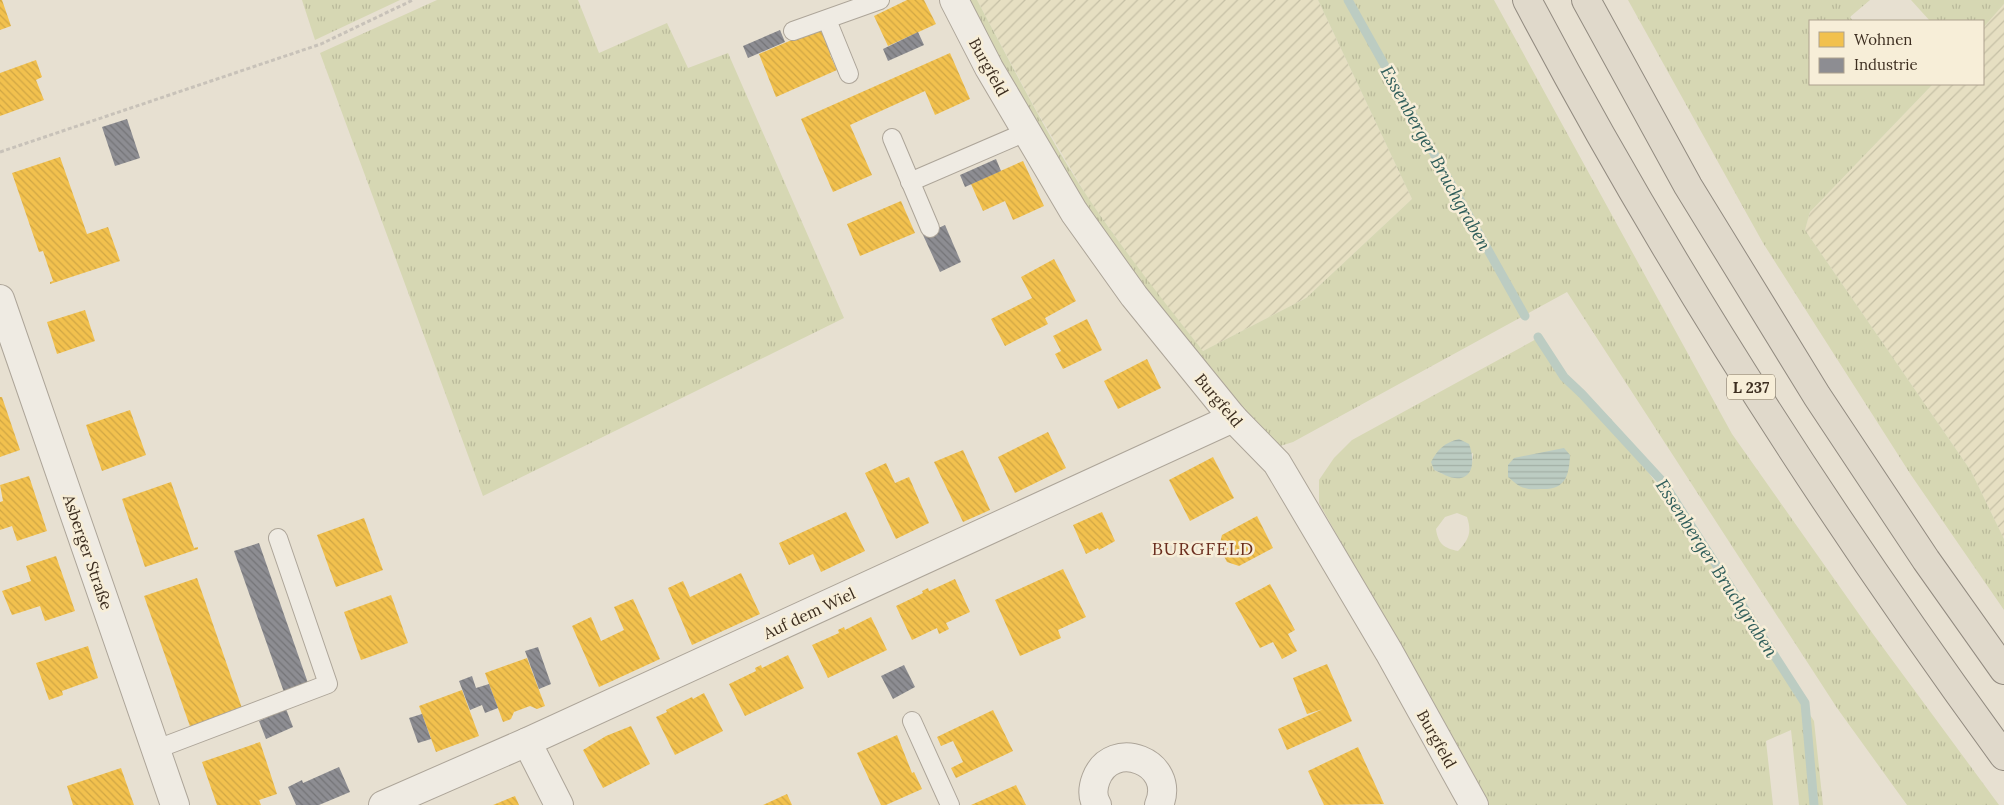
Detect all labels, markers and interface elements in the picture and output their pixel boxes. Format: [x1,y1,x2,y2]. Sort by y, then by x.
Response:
legend [1809,20,1984,85]
text: Wohnen [1854,30,1912,49]
street label: Burgfeld [965,34,1013,100]
text: Industrie [1854,55,1918,74]
water label: Essenberger Bruchgraben [1376,62,1496,254]
street label: Burgfeld [1191,369,1247,431]
road number: L 237 [1727,374,1775,400]
water label: Essenberger Bruchgraben [1651,475,1783,661]
street label: Asberger Straße [59,491,117,613]
district label: BURGFELD [1152,537,1254,560]
street label: Auf dem Wiel [759,583,858,643]
street label: Burgfeld [1413,706,1461,772]

